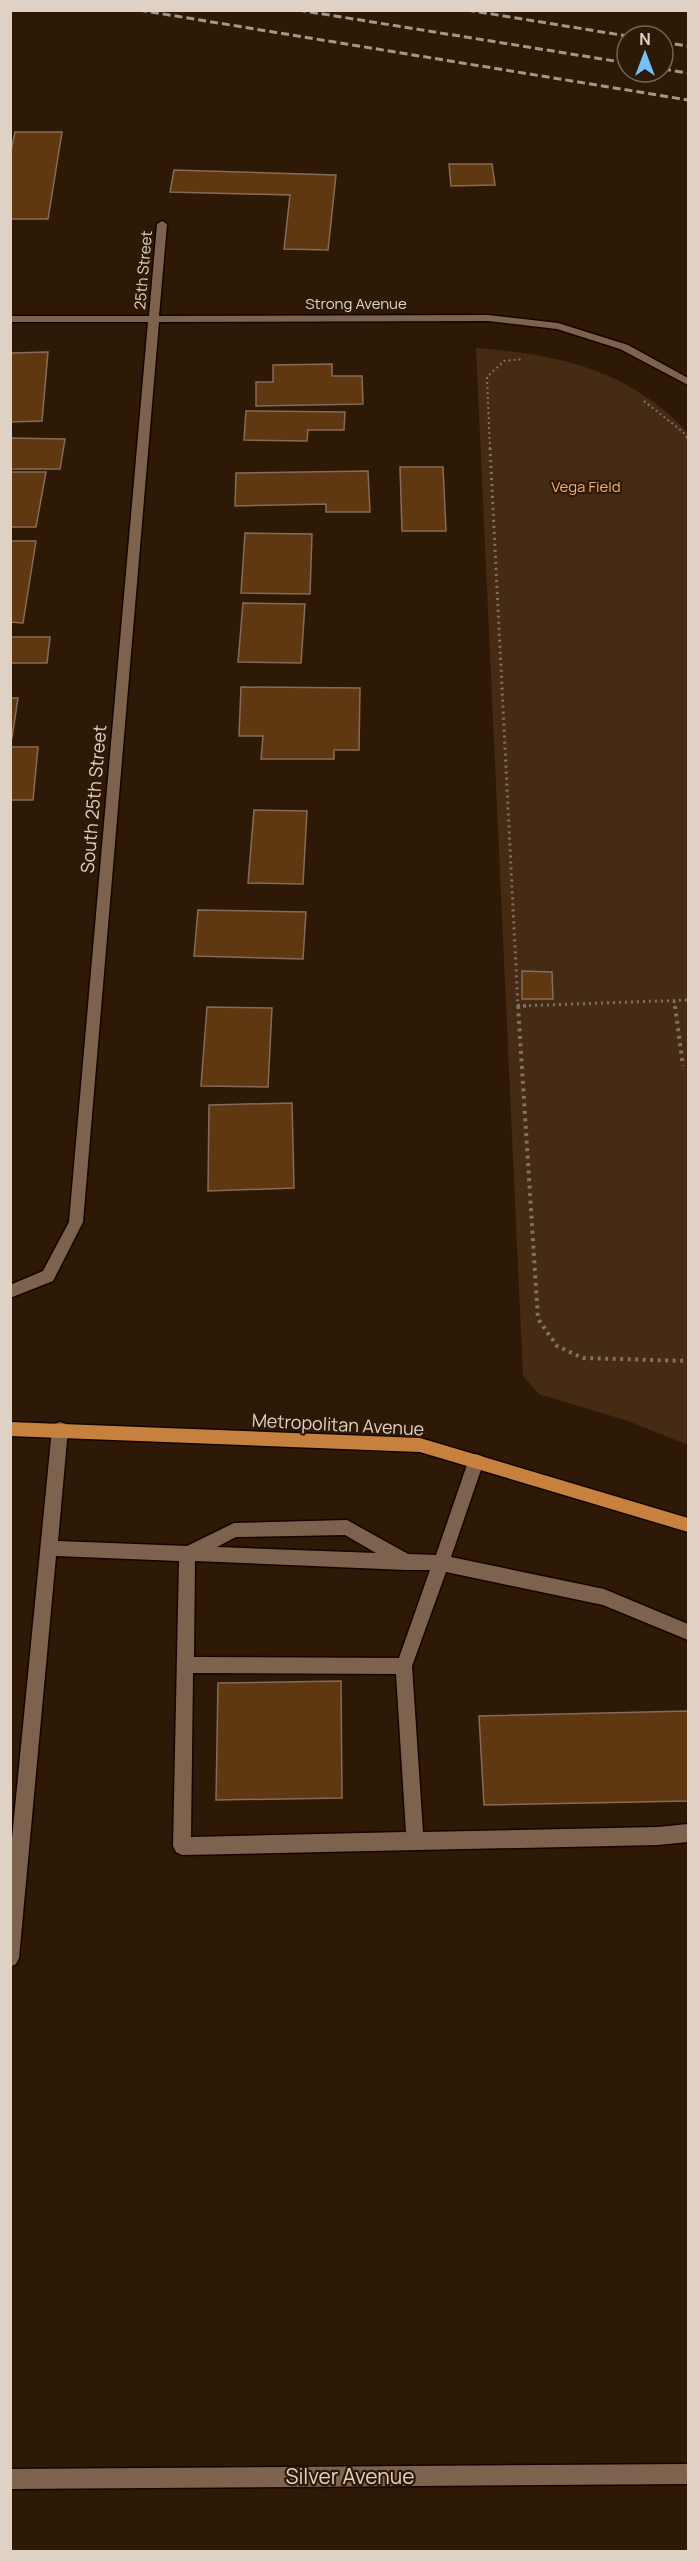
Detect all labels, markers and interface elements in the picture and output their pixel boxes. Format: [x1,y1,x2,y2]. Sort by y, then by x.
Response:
north arrow [615,24,675,84]
text: N [639,28,651,50]
street label: 25th Street [129,230,157,310]
street label: Strong Avenue [305,293,407,314]
park label: Vega Field [551,476,621,497]
street label: South 25th Street [75,724,111,874]
street label: Metropolitan Avenue [251,1407,425,1441]
street label: Silver Avenue [286,2462,414,2490]

